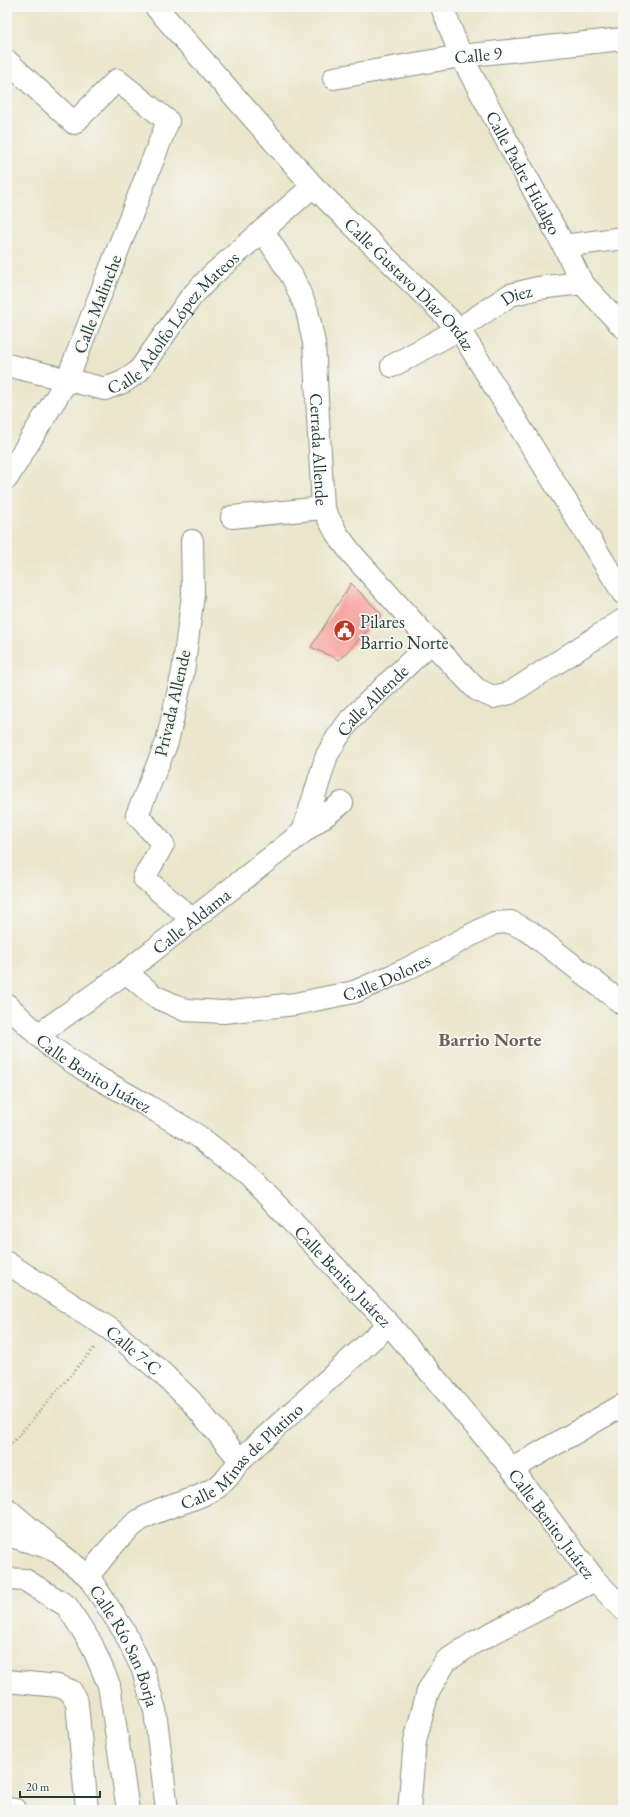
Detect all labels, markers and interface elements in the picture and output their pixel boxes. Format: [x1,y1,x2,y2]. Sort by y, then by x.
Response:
street label: Calle 9 [452,40,503,68]
street label: Calle Padre Hidalgo [481,106,567,239]
street label: Calle Gustavo Díaz Ordaz [340,212,481,354]
street label: Calle Adolfo López Mateos [104,245,243,399]
street label: Calle Malinche [68,251,126,357]
street label: Diez [496,278,534,310]
street label: Cerrada Allende [305,393,334,506]
place label: Pilares Barrio Norte [360,610,449,654]
public building icon: Pilares Barrio Norte [331,618,357,644]
street label: Privada Allende [149,647,195,759]
street label: Calle Allende [331,659,413,741]
street label: Calle Aldama [147,882,235,959]
street label: Calle Dolores [341,947,434,1006]
district label: Barrio Norte [439,1027,542,1052]
street label: Calle Benito Juárez [32,1028,156,1117]
street label: Calle Benito Juárez [290,1220,397,1332]
street label: Calle 7-C [102,1319,167,1379]
street label: Calle Minas de Platino [177,1397,307,1514]
street label: Calle Benito Juárez [504,1463,601,1583]
street label: Calle Río San Borja [85,1580,165,1710]
scale bar [20,1773,100,1799]
text: 20 m [26,1779,50,1795]

